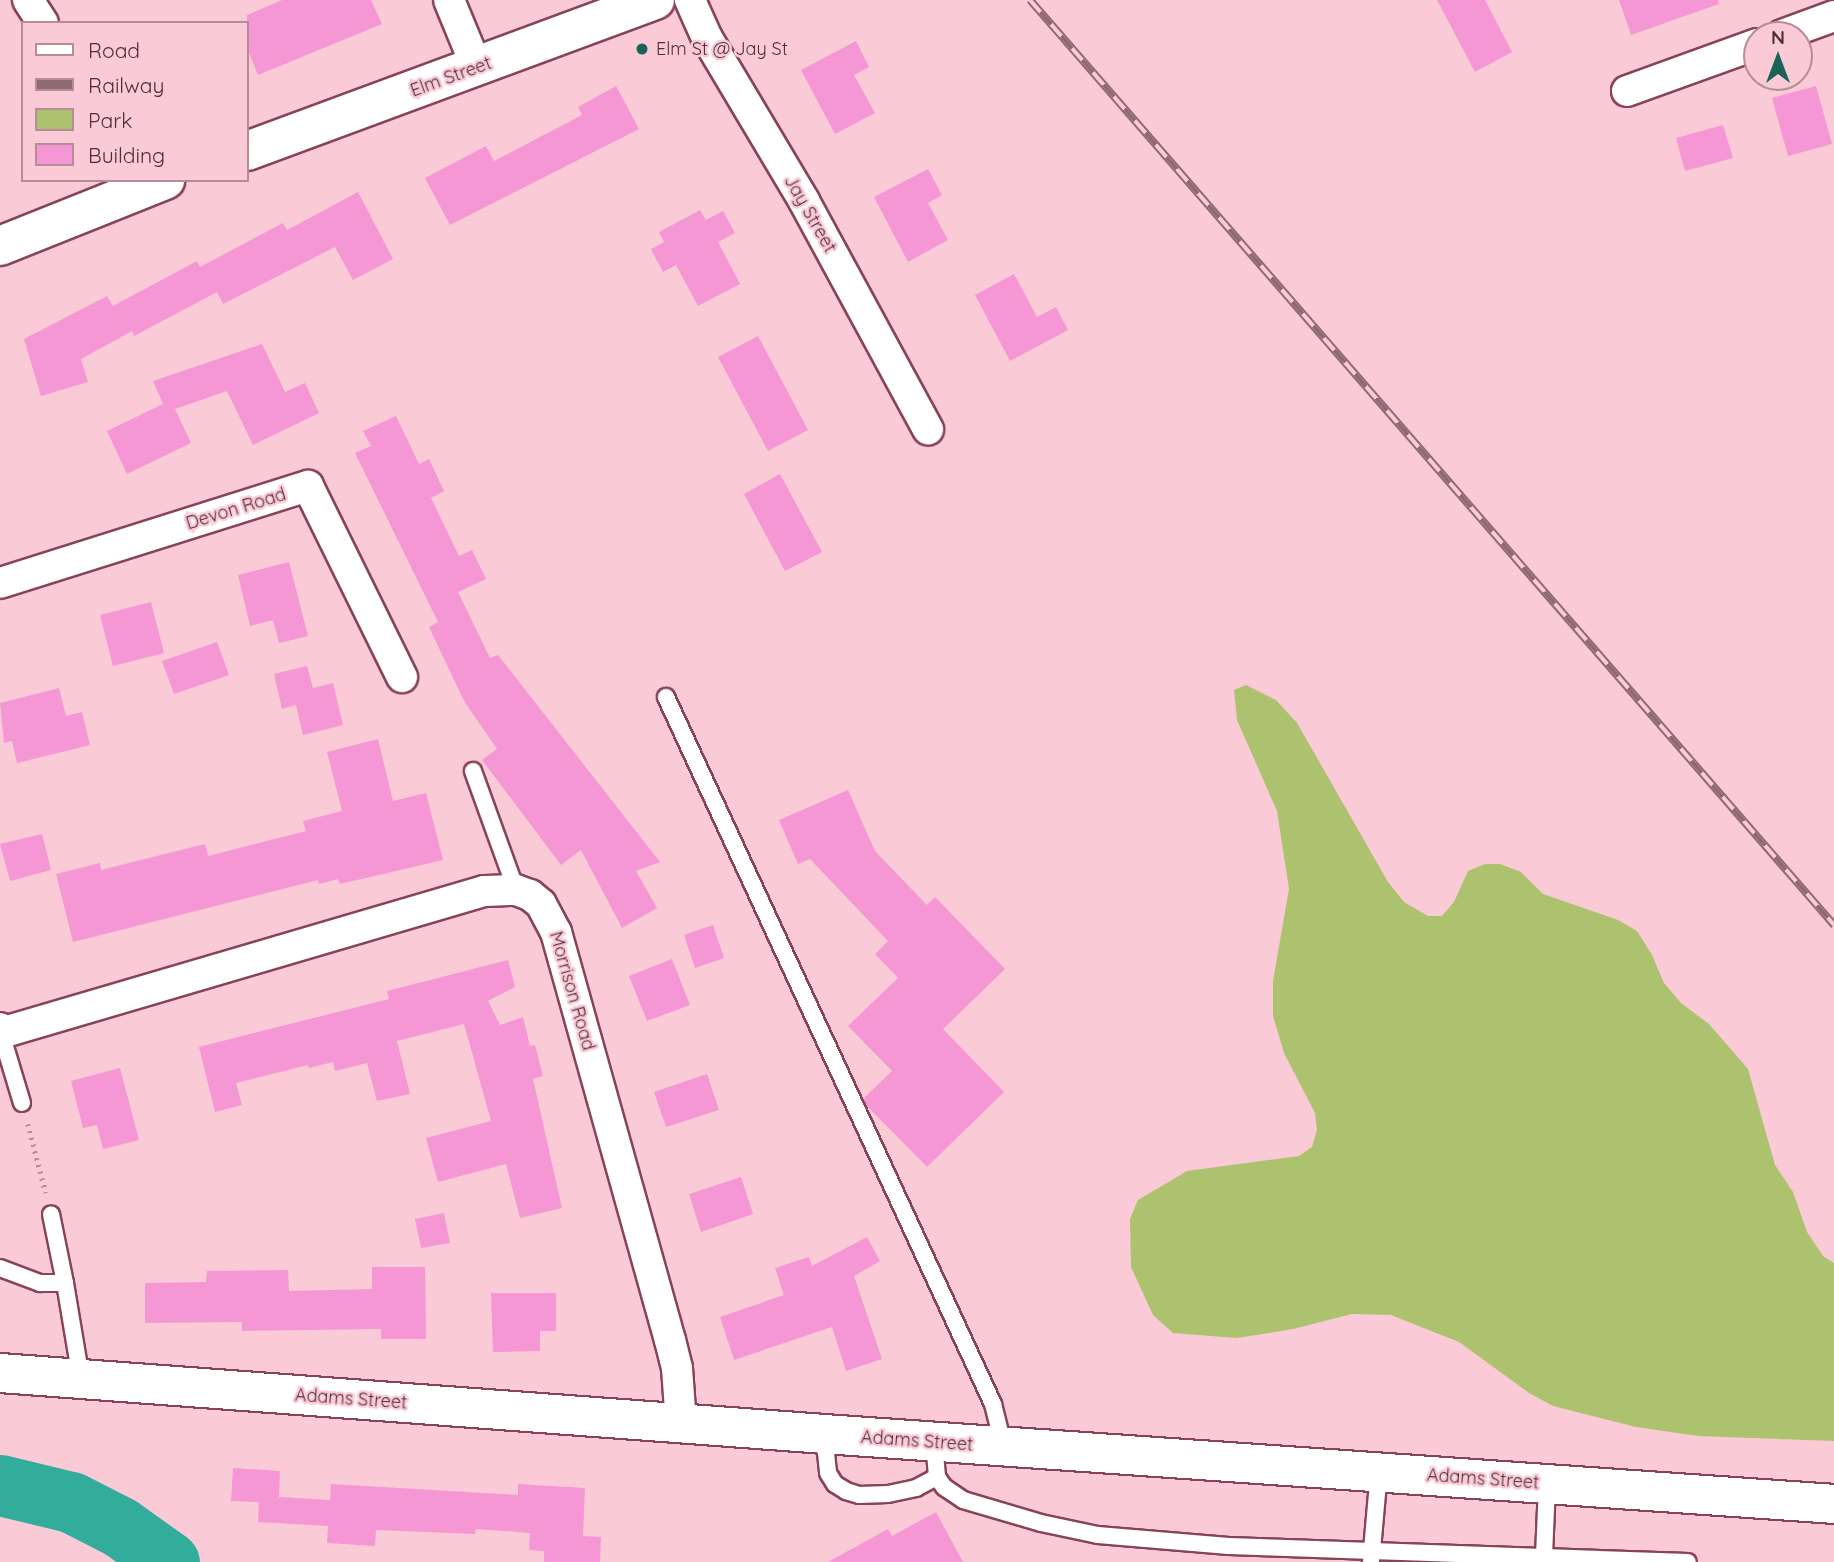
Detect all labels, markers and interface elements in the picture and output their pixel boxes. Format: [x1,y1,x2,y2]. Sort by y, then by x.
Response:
legend [21,21,248,182]
north arrow [1743,21,1813,91]
text: N [1771,25,1785,49]
text: Road [88,37,140,63]
place label: Elm St @ Jay St [656,38,788,60]
marker: Elm St @ Jay St [634,41,650,57]
street label: Elm Street [407,52,495,102]
text: Railway [88,72,164,98]
text: Park [88,107,132,133]
text: Building [88,142,165,168]
street label: Jay Street [779,172,841,256]
street label: Devon Road [183,484,289,534]
street label: Morrison Road [545,929,599,1053]
street label: Adams Street [294,1384,408,1414]
street label: Adams Street [860,1426,974,1456]
street label: Adams Street [1426,1464,1540,1494]

